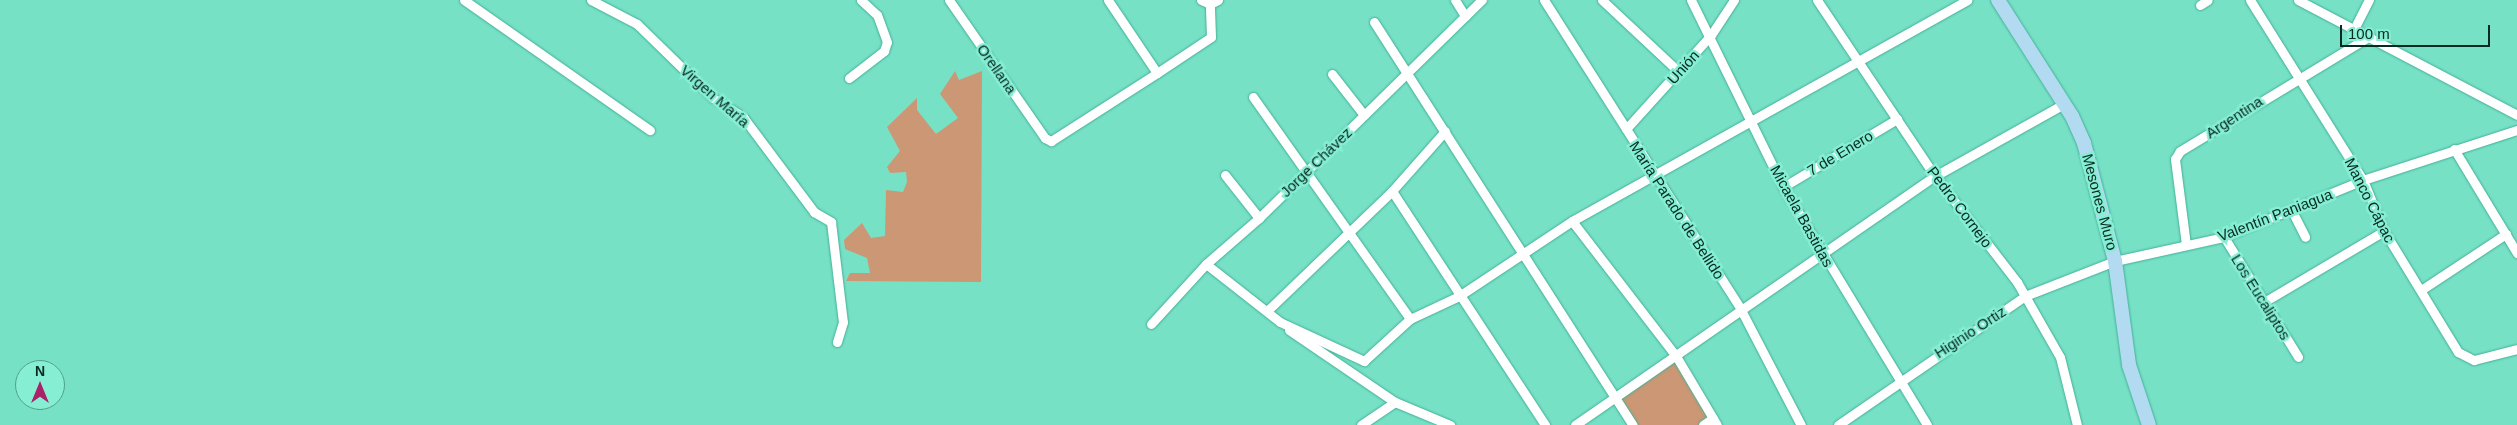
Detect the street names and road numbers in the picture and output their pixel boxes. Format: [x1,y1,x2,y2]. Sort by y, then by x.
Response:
street label: Orellana [973,41,1021,97]
street label: Unión [1663,46,1703,88]
street label: Virgen María [677,61,753,131]
street label: Argentina [2202,92,2266,142]
street label: Jorge Chávez [1276,123,1356,201]
street label: 7 de Enero [1804,126,1876,180]
street label: María Parado de Bellido [1626,138,1728,282]
street label: Mesones Muro [2078,152,2122,252]
street label: Manco Cápac [2341,155,2399,245]
street label: Micaela Bastidas [1767,162,1837,270]
street label: Pedro Cornejo [1924,163,1996,251]
street label: Valentín Paniagua [2215,185,2335,245]
street label: Los Eucaliptos [2228,251,2294,343]
street label: Higinio Ortiz [1931,302,2009,362]

